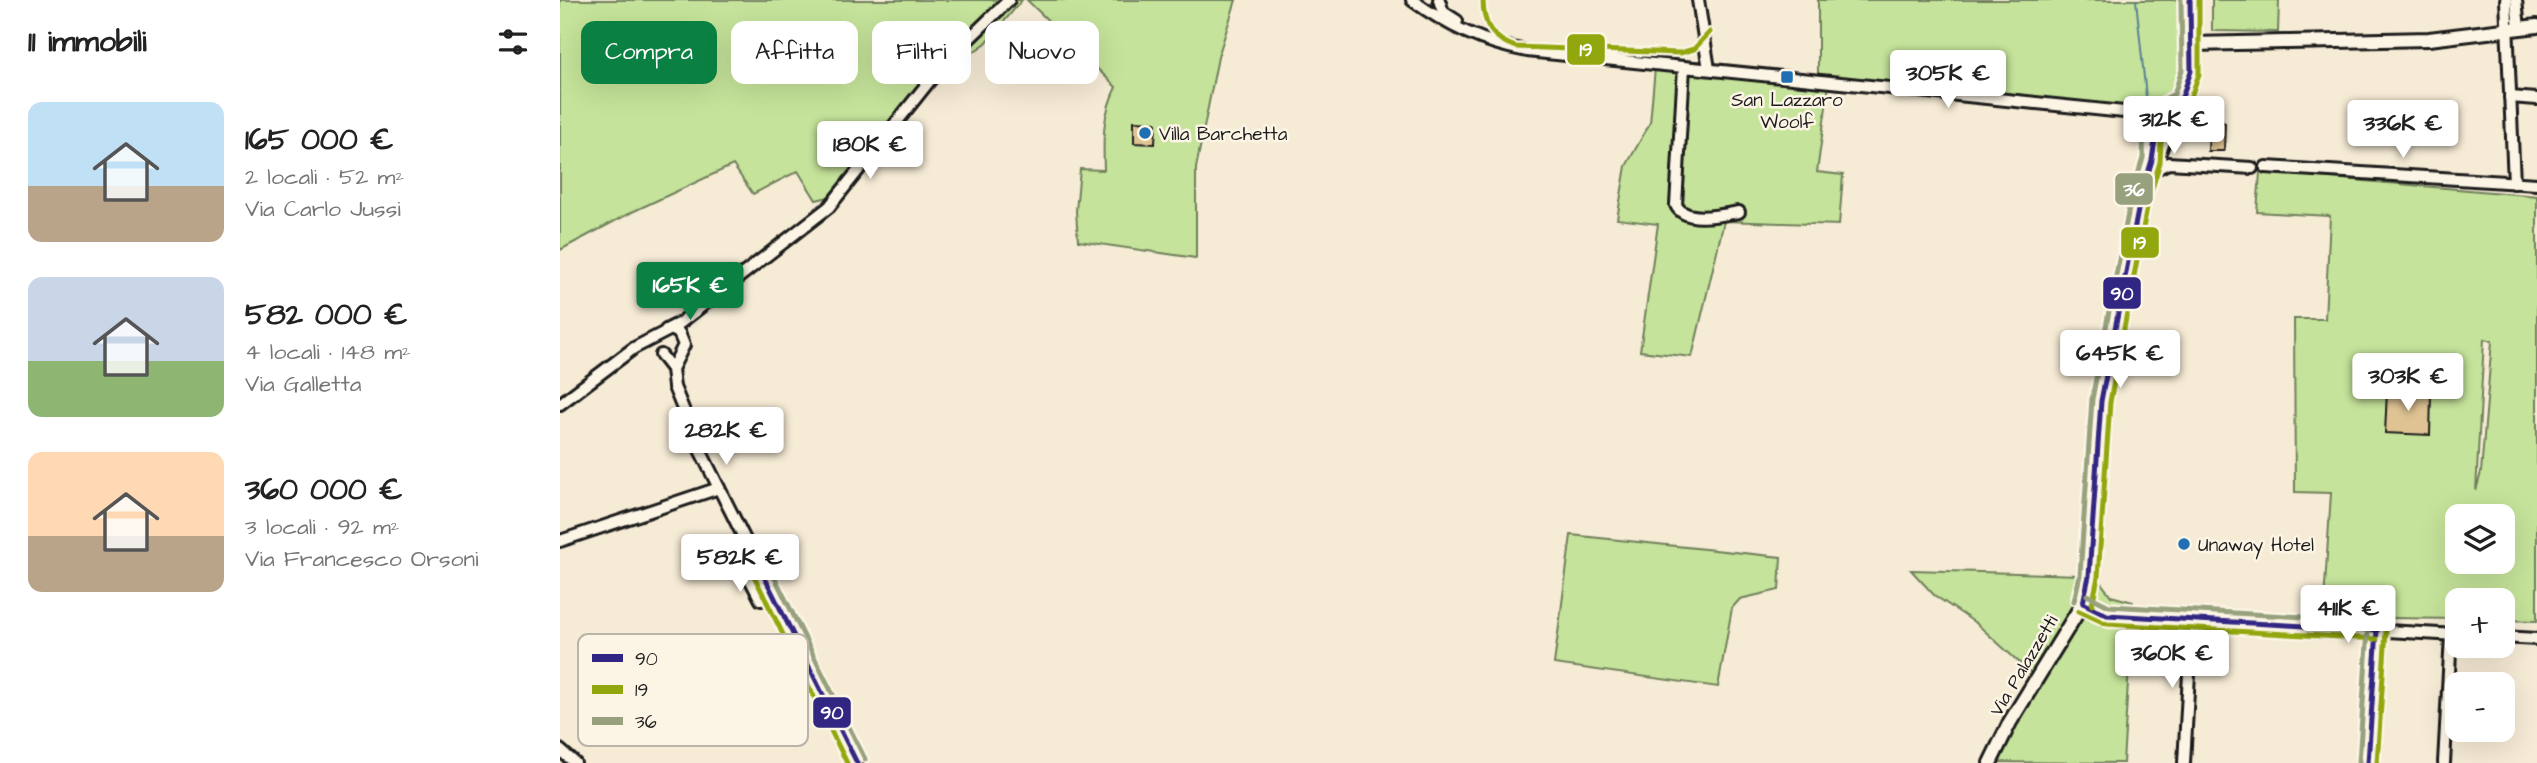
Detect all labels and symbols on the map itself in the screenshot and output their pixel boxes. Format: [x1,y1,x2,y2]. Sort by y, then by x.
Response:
line badge: 19 [1566,33,1606,66]
text: 19 [1579,37,1593,64]
pin: 305K € [1891,50,2005,110]
marker: San Lazzaro Woolf [1779,69,1795,85]
place label: San Lazzaro Woolf [1731,87,1843,136]
pin: 312K € [2117,96,2231,156]
pin: 336K € [2346,100,2460,160]
place label: Villa Barchetta [1159,121,1288,148]
pin: 180K € [813,122,927,181]
marker: Villa Barchetta [1137,125,1153,141]
line badge: 36 [2114,172,2154,206]
text: 36 [2122,177,2145,204]
line badge: 19 [2120,226,2160,259]
text: 19 [2133,230,2147,257]
pin: 165K € [633,262,747,322]
line badge: 90 [2102,276,2142,310]
text: 90 [2111,281,2133,308]
pin: 645K € [2063,330,2177,390]
pin: 303K € [2351,354,2465,413]
pin: 282K € [669,407,783,467]
place label: Unaway Hotel [2198,532,2314,560]
pin: 582K € [683,534,797,594]
marker: Unaway Hotel [2176,536,2192,552]
pin: 411K € [2291,586,2405,645]
street label: Via Palazzetti [1983,610,2065,722]
pin: 360K € [2115,630,2229,690]
legend [578,634,808,746]
text: 90 [635,646,658,673]
text: 19 [635,677,648,704]
line badge: 90 [812,696,852,729]
text: 90 [821,700,843,727]
text: 36 [635,709,657,736]

